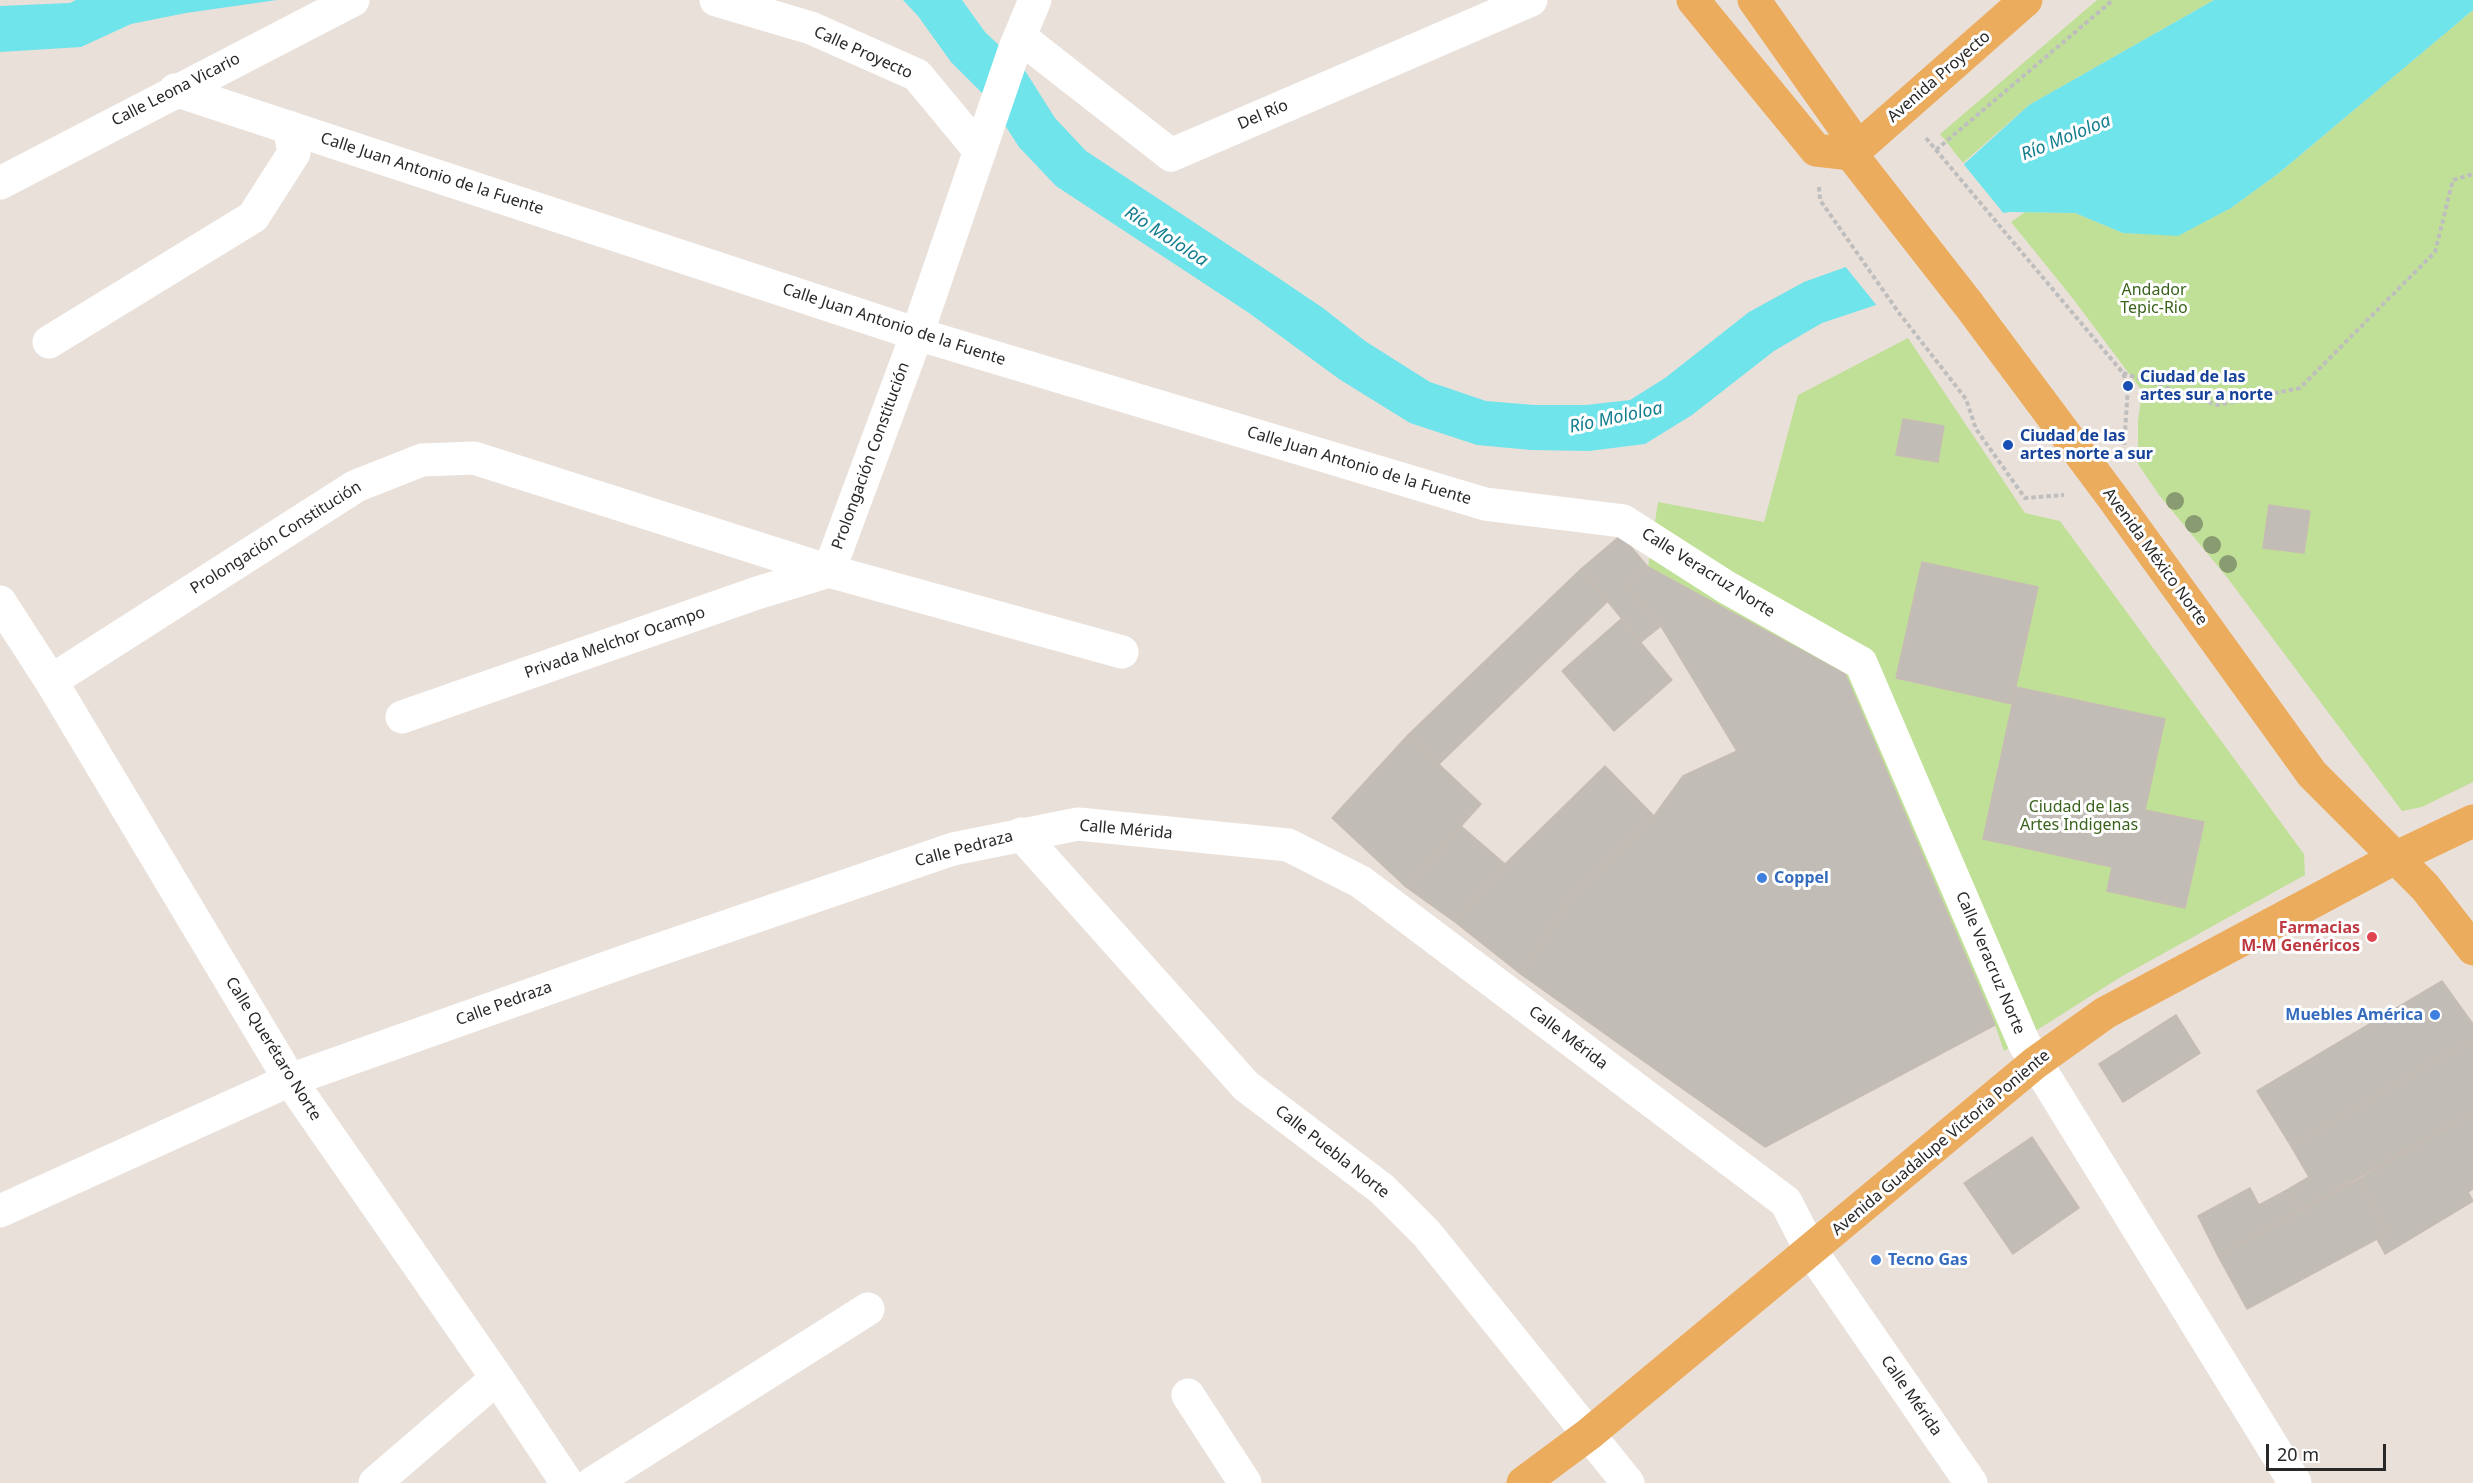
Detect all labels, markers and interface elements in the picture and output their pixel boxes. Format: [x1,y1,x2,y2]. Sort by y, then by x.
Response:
street label: Calle Proyecto [811,23,915,83]
street label: Avenida Proyecto [1884,27,1994,127]
street label: Calle Leona Vicario [109,49,243,131]
street label: Del Río [1235,96,1291,134]
water label: Río Mololoa [2018,110,2114,166]
street label: Calle Juan Antonio de la Fuente [318,129,546,219]
water label: Río Mololoa [1120,202,1212,272]
street label: Calle Juan Antonio de la Fuente [780,280,1008,370]
park label: Andador Tepic-Rio [2120,280,2188,318]
street label: Prolongación Constitución [828,360,914,552]
place label: Ciudad de las artes sur a norte [2140,367,2273,405]
marker: Ciudad de las artes sur a norte [2121,379,2135,393]
water label: Río Mololoa [1567,398,1665,438]
street label: Calle Juan Antonio de la Fuente [1245,423,1473,509]
place label: Ciudad de las artes norte a sur [2020,426,2153,464]
marker: Ciudad de las artes norte a sur [2001,438,2015,452]
street label: Prolongación Constitución [187,477,365,599]
street label: Avenida México Norte [2099,485,2211,629]
street label: Calle Veracruz Norte [1638,524,1778,622]
street label: Privada Melchor Ocampo [522,603,708,683]
park label: Ciudad de las Artes Indigenas [2020,797,2138,835]
street label: Calle Mérida [1079,816,1173,844]
street label: Calle Pedraza [913,827,1015,871]
place label: Coppel [1774,868,1829,888]
marker: Coppel [1755,871,1769,885]
street label: Calle Veracruz Norte [1951,889,2029,1037]
place label: Farmacias M-M Genéricos [2241,918,2360,956]
marker: Farmacias M-M Genéricos [2365,930,2379,944]
street label: Calle Querétaro Norte [221,974,325,1124]
street label: Calle Pedraza [453,978,555,1030]
street label: Calle Mérida [1525,1002,1611,1074]
place label: Muebles América [2285,1005,2423,1025]
marker: Muebles América [2428,1008,2442,1022]
street label: Avenida Guadalupe Victoria Poniente [1828,1046,2054,1240]
street label: Calle Puebla Norte [1271,1102,1393,1202]
place label: Tecno Gas [1888,1250,1968,1270]
marker: Tecno Gas [1869,1253,1883,1267]
street label: Calle Mérida [1876,1352,1946,1440]
scale bar [2269,1432,2389,1470]
text: 20 m [2277,1442,2319,1466]

